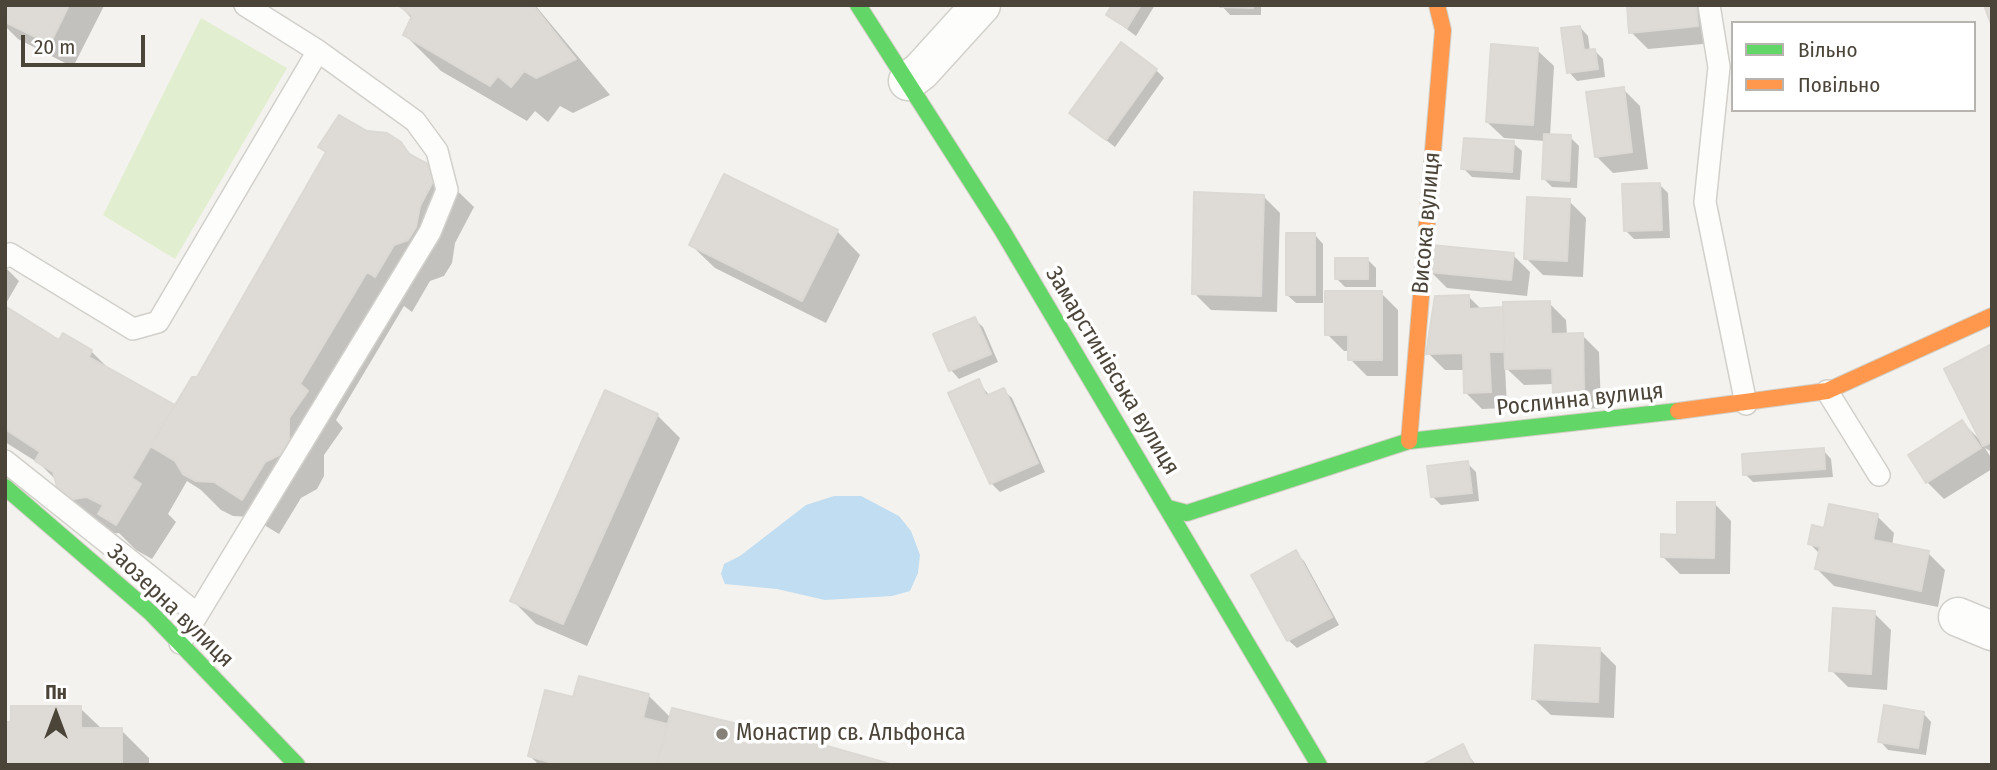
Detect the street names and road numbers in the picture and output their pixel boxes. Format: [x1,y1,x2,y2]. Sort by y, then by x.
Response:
street label: Висока вулиця [1407,151,1447,295]
street label: Замарстинівська вулиця [1039,262,1185,480]
street label: Рослинна вулиця [1495,378,1665,422]
street label: Заозерна вулиця [101,539,239,673]

